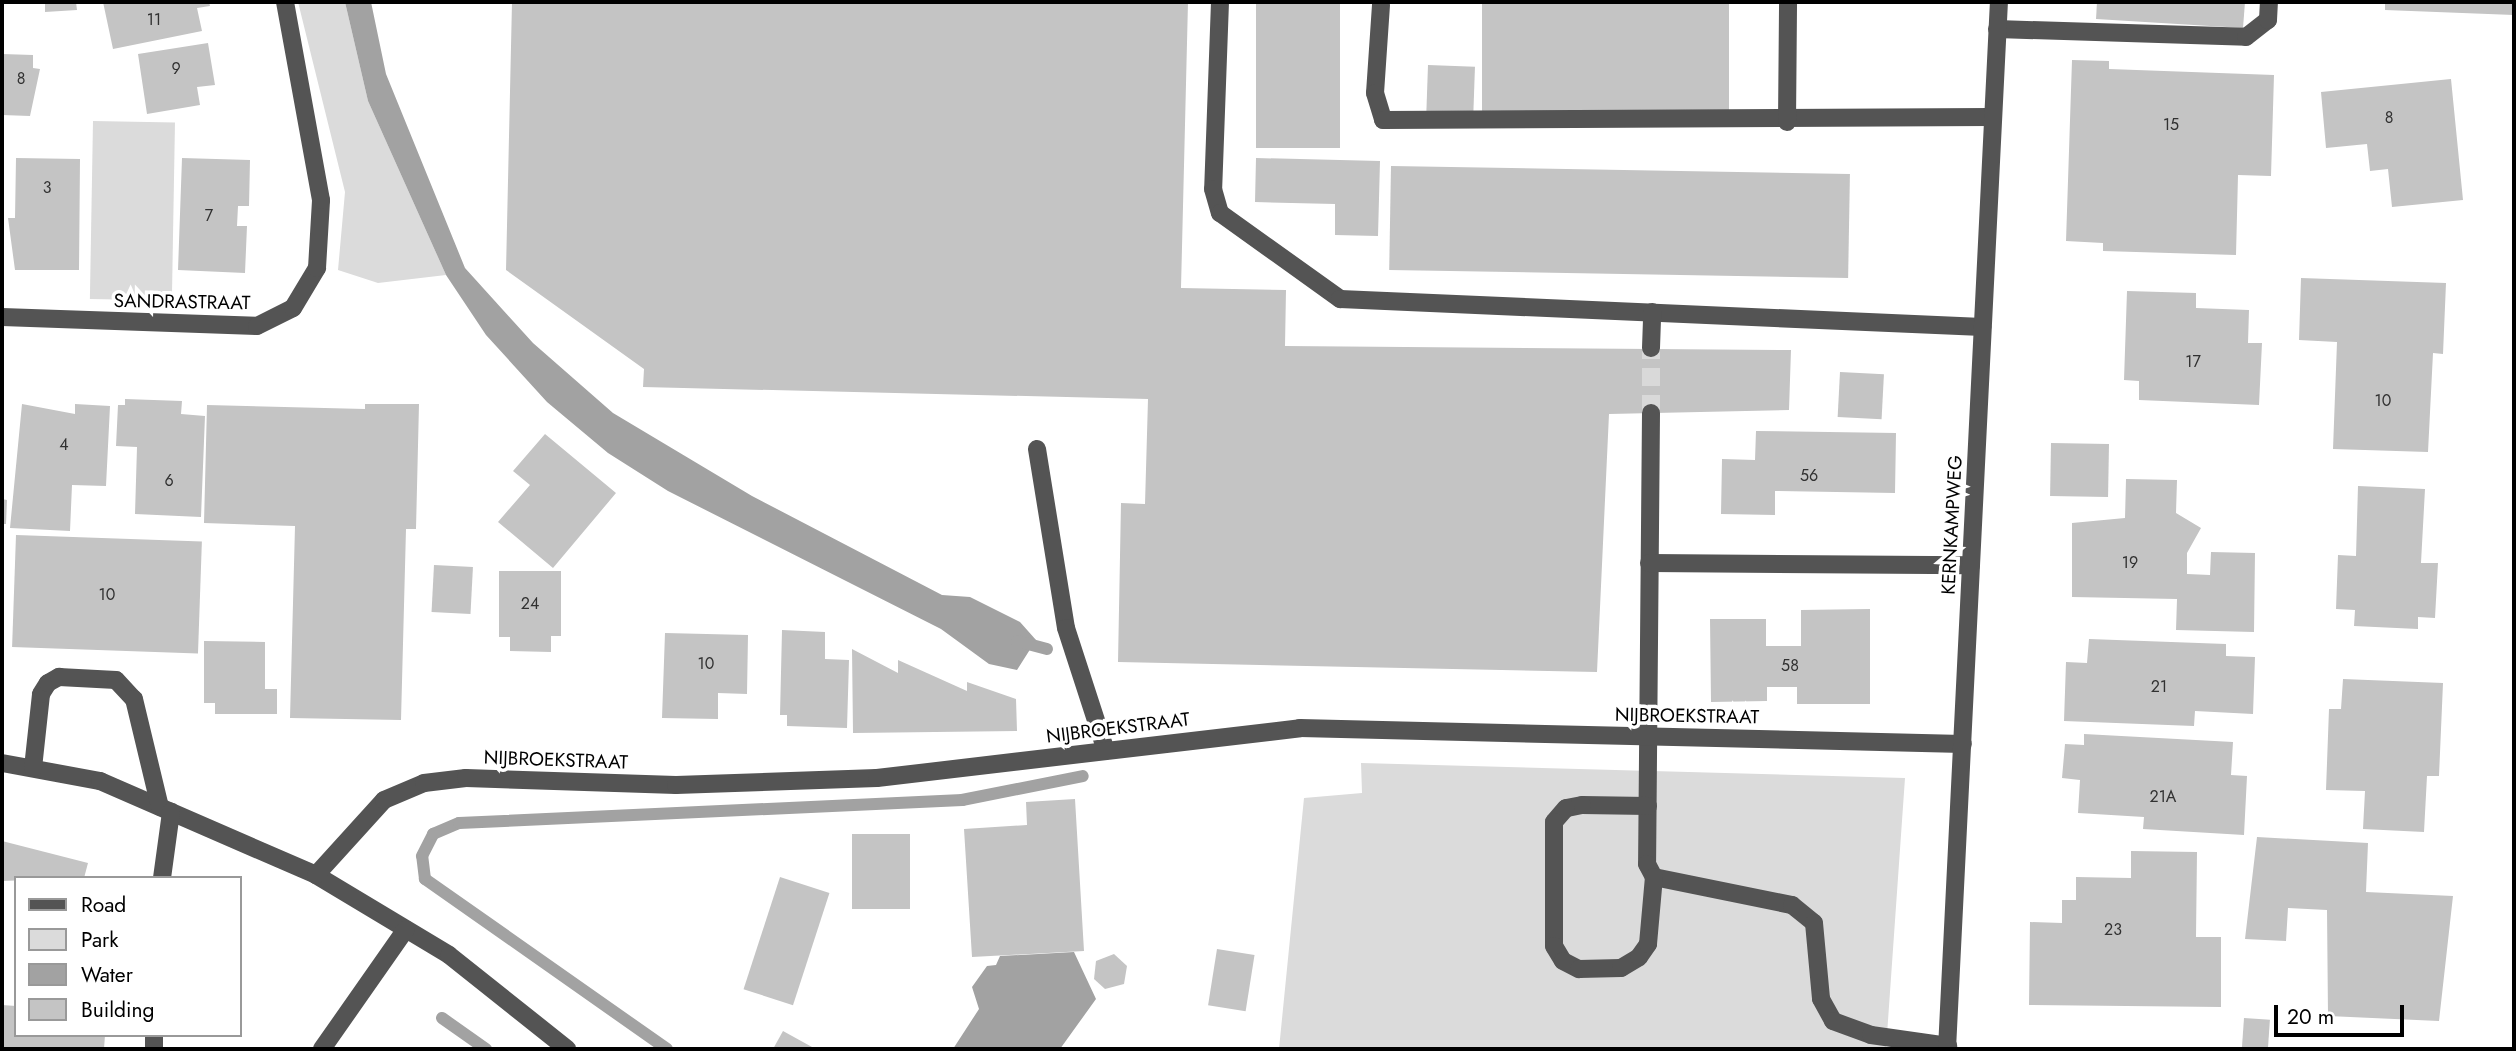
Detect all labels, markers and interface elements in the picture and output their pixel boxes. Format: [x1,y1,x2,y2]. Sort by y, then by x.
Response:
house number: 11 [147,10,161,30]
house number: 9 [171,59,181,79]
house number: 8 [17,69,25,89]
house number: 8 [2385,108,2393,128]
house number: 15 [2163,115,2179,135]
house number: 3 [43,178,51,198]
house number: 7 [205,206,213,226]
street label: SANDRASTRAAT [113,289,251,315]
house number: 17 [2185,352,2201,372]
house number: 10 [2375,391,2391,411]
house number: 4 [59,435,69,455]
street label: KERNKAMPWEG [1937,455,1967,595]
house number: 56 [1800,466,1818,486]
house number: 6 [164,471,174,491]
house number: 19 [2122,553,2138,573]
house number: 10 [99,585,115,605]
house number: 24 [521,594,539,614]
house number: 10 [698,654,714,674]
house number: 58 [1781,656,1799,676]
house number: 21 [2151,677,2167,697]
street label: NIJBROEKSTRAAT [1615,703,1759,729]
street label: NIJBROEKSTRAAT [1045,708,1191,748]
street label: NIJBROEKSTRAAT [483,746,629,774]
house number: 21A [2150,787,2176,807]
legend [14,876,242,1037]
text: Road [81,890,126,920]
house number: 23 [2104,920,2122,940]
text: Park [81,925,118,955]
text: Water [81,960,133,990]
scale bar [2278,992,2408,1036]
text: Building [81,995,154,1025]
text: 20 m [2287,1002,2334,1032]

